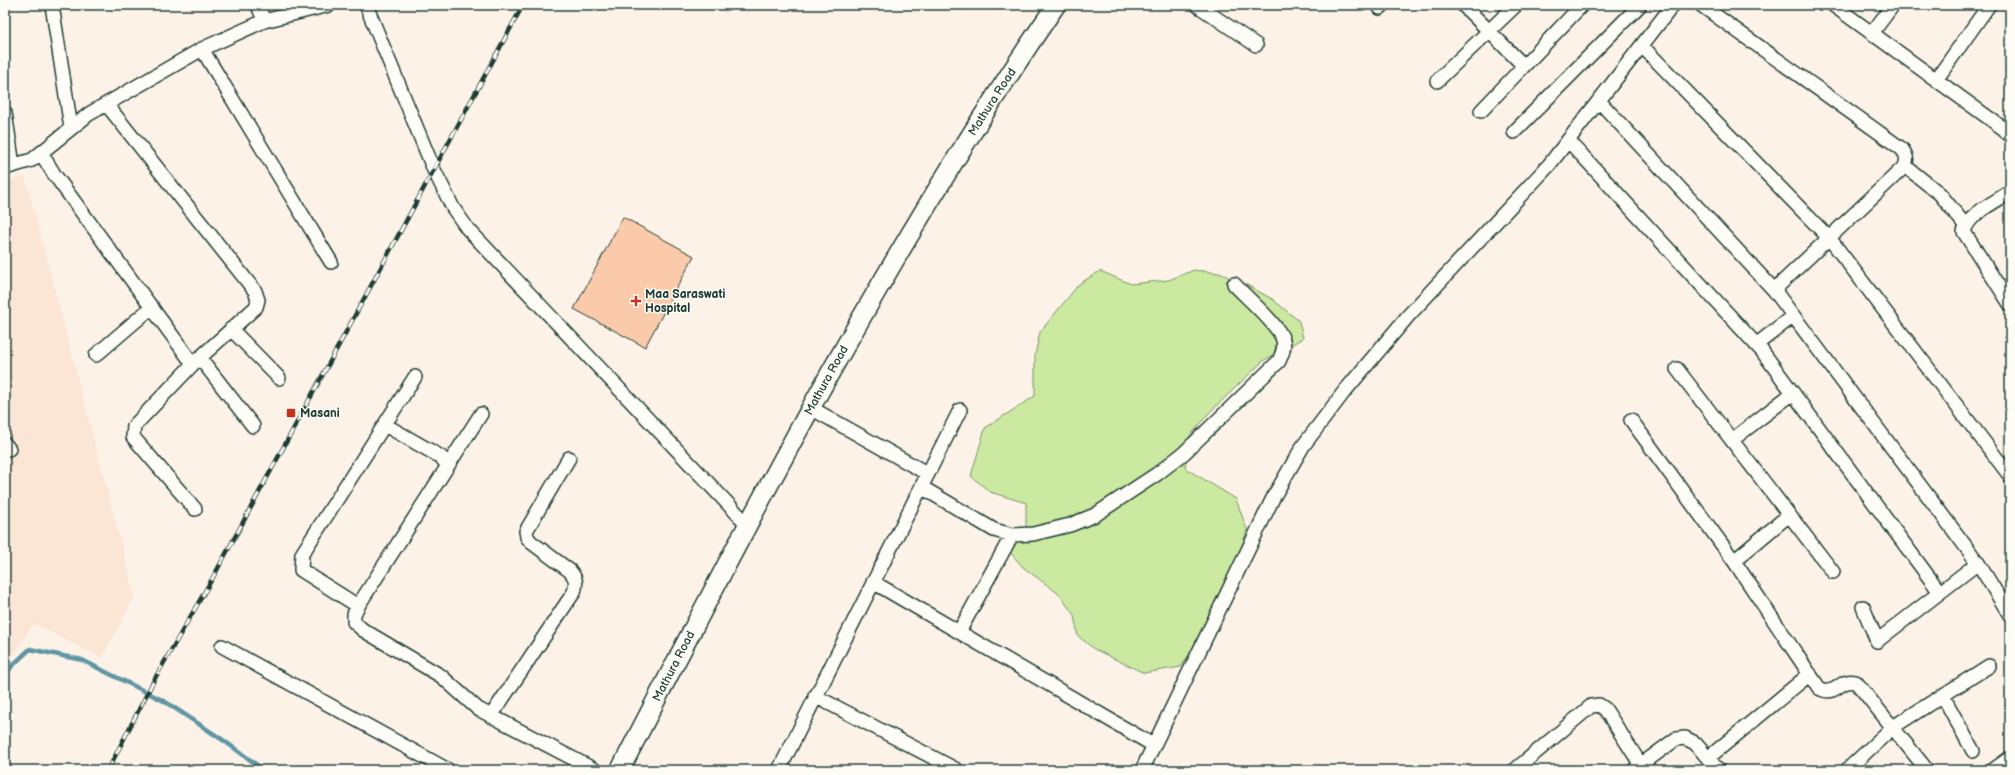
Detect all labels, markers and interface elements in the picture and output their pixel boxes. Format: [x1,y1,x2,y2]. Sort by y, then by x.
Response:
street label: Mathura Road [965,65,1019,138]
place label: Maa Saraswati Hospital [645,287,725,316]
marker: Maa Saraswati Hospital [630,295,642,307]
street label: Mathura Road [801,343,852,418]
place label: Masani [300,406,340,421]
marker: Masani [285,407,297,419]
street label: Mathura Road [649,628,698,704]

